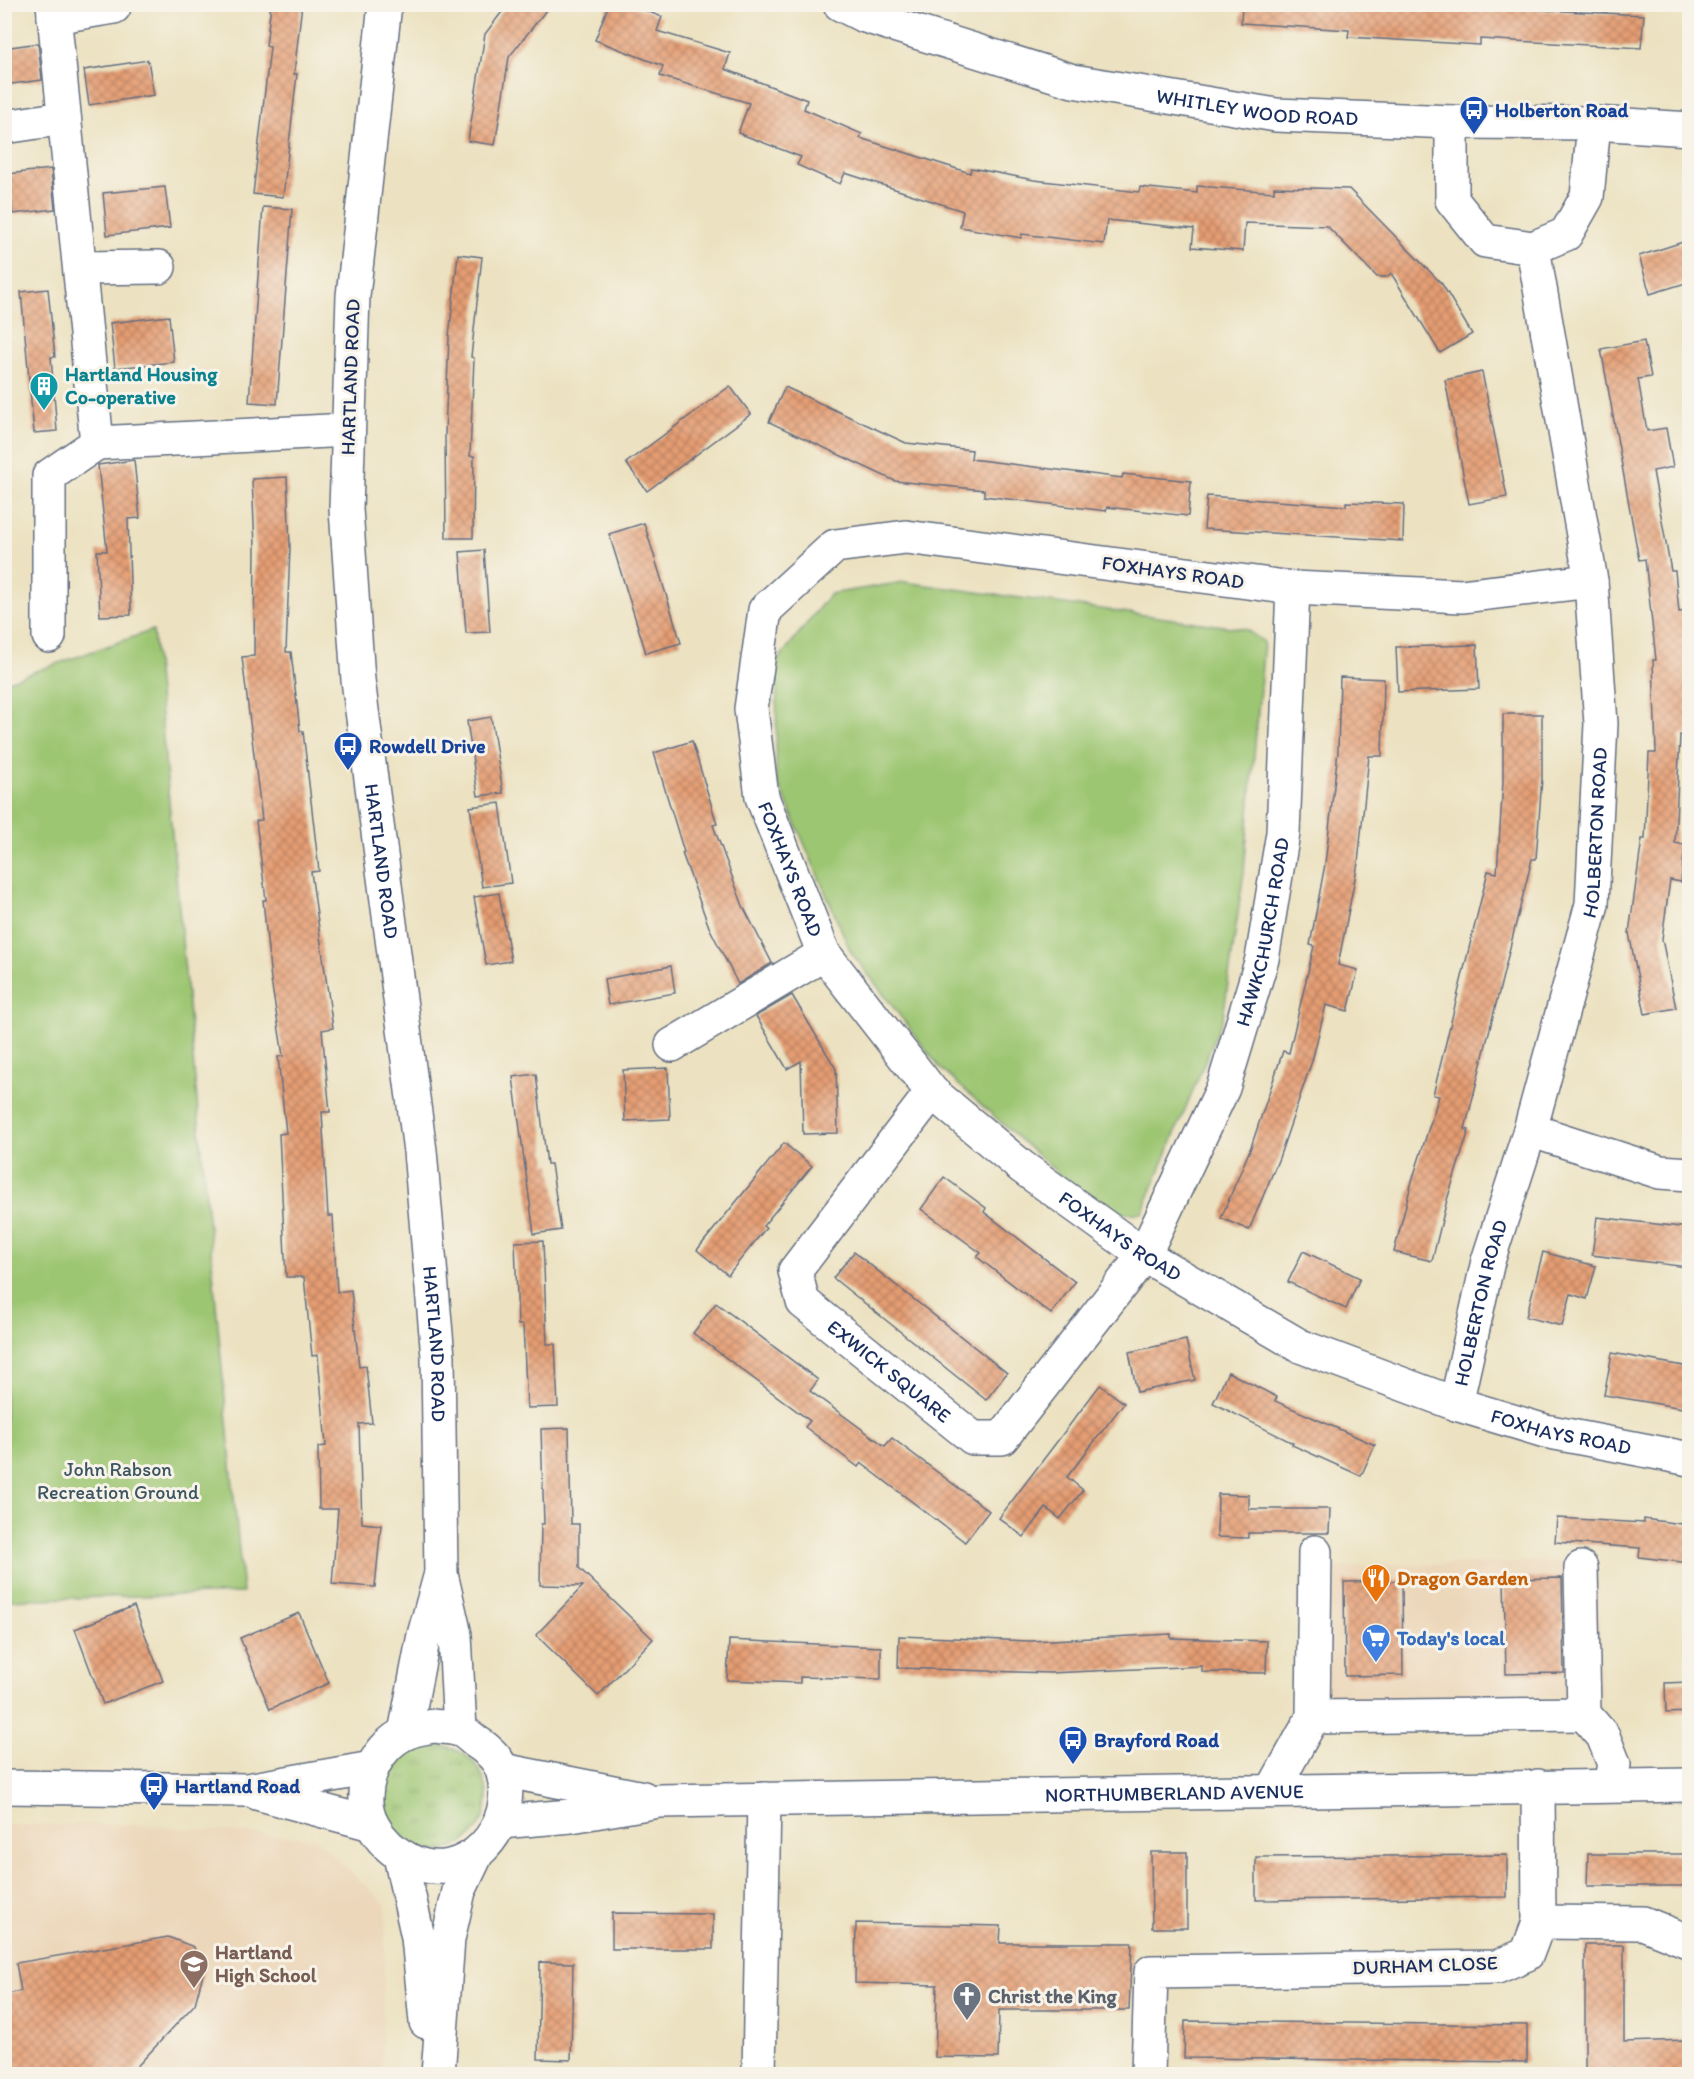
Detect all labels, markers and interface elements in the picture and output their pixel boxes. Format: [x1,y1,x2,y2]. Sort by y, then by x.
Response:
street label: WHITLEY WOOD ROAD [1154,83,1359,130]
bus stop icon: Holberton Road [1458,94,1490,136]
place label: Holberton Road [1495,98,1628,122]
street label: HARTLAND ROAD [335,298,365,456]
place label: Hartland Housing Co-operative [65,362,218,410]
building icon: Hartland Housing Co-operative [28,370,60,412]
street label: FOXHAYS ROAD [1100,550,1246,594]
bus stop icon: Rowdell Drive [332,730,364,772]
place label: Rowdell Drive [369,734,486,758]
street label: HOLBERTON ROAD [1577,747,1612,920]
street label: HARTLAND ROAD [360,782,404,940]
street label: FOXHAYS ROAD [753,798,828,940]
street label: HAWKCHURCH ROAD [1230,836,1294,1029]
street label: FOXHAYS ROAD [1054,1186,1186,1286]
street label: HOLBERTON ROAD [1448,1217,1512,1388]
street label: HARTLAND ROAD [418,1265,451,1422]
street label: EXWICK SQUARE [823,1314,956,1428]
street label: FOXHAYS ROAD [1488,1403,1633,1459]
park label: John Rabson Recreation Ground [37,1457,199,1504]
restaurant icon: Dragon Garden [1360,1562,1392,1604]
place label: Dragon Garden [1397,1566,1529,1591]
supermarket icon: Today's local [1360,1622,1392,1664]
place label: Today's local [1396,1626,1505,1651]
bus stop icon: Brayford Road [1057,1724,1089,1766]
place label: Brayford Road [1094,1728,1219,1753]
bus stop icon: Hartland Road [138,1770,170,1812]
place label: Hartland Road [175,1774,300,1798]
street label: NORTHUMBERLAND AVENUE [1045,1779,1304,1807]
place label: Hartland High School [215,1940,317,1988]
school or university icon: Hartland High School [178,1948,210,1990]
street label: DURHAM CLOSE [1352,1950,1498,1980]
church icon: Christ the King [951,1980,983,2022]
place label: Christ the King [988,1984,1118,2009]

